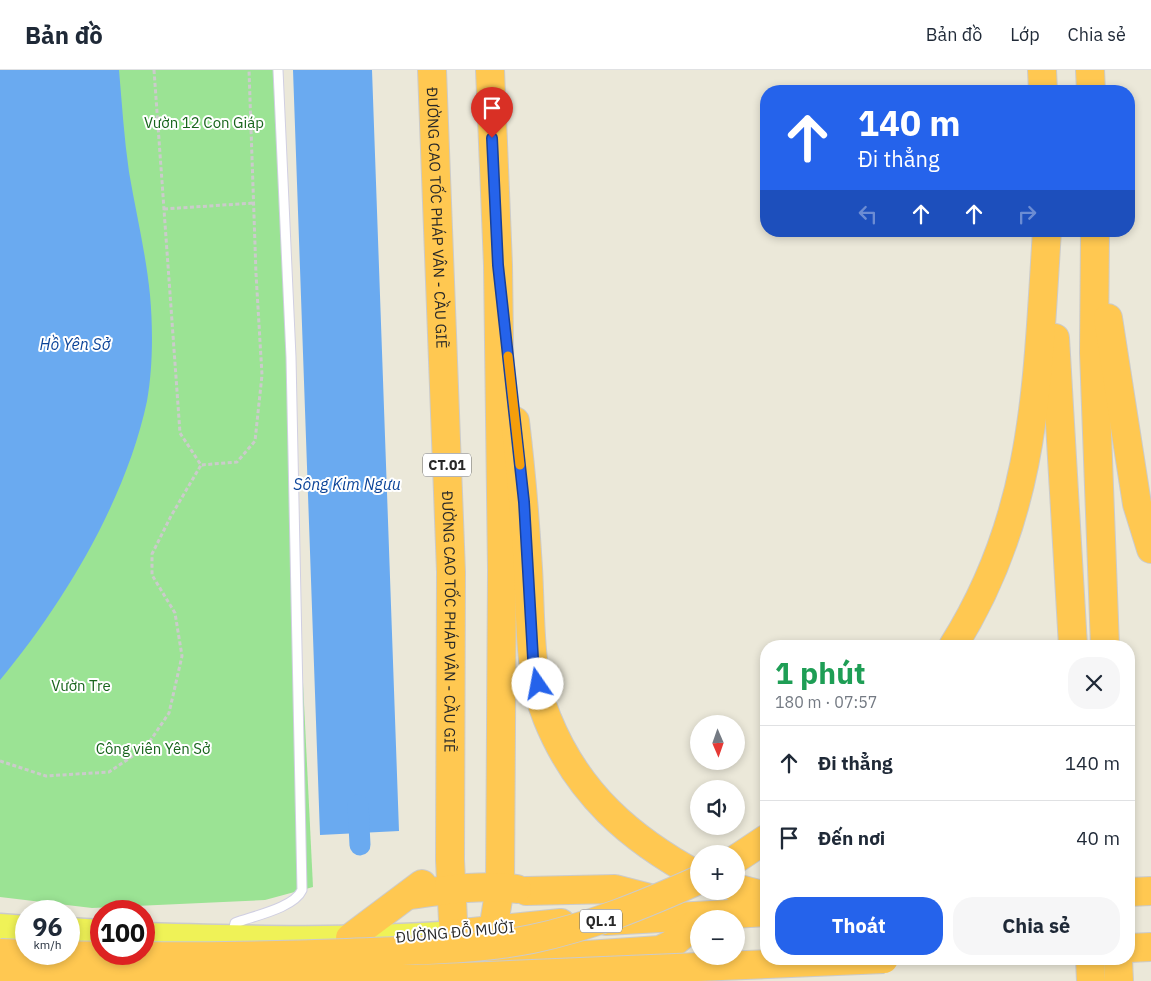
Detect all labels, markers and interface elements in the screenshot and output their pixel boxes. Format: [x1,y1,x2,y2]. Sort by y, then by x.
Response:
text: Bản đồ [25,19,103,51]
text: Bản đồ [926,23,982,46]
text: Lớp [1010,23,1040,46]
text: Chia sẻ [1068,23,1126,46]
street label: ĐƯỜNG CAO TỐC PHÁP VÂN - CẦU GIẼ [423,87,453,349]
pin [471,87,513,138]
icon: arrive [478,94,506,122]
text: 140 m [858,100,961,146]
icon: ahead [775,105,840,170]
park label: Vườn 12 Con Giáp [144,113,264,132]
text: Đi thẳng [858,144,940,173]
icon: left [854,200,882,228]
icon: ahead [907,200,935,228]
icon: ahead [960,200,988,228]
icon: right [1013,200,1041,228]
water label: Hồ Yên Sở [40,334,112,354]
road number: CT.01 [423,454,471,476]
water label: Sông Kim Ngưu [293,474,401,494]
street label: ĐƯỜNG CAO TỐC PHÁP VÂN - CẦU GIẼ [438,490,462,753]
text: 1 phút [775,653,866,692]
position arrow [511,657,563,709]
button: close [1068,657,1120,709]
park label: Vườn Tre [51,676,111,695]
text: 180 m · 07:57 [775,692,877,712]
north arrow [690,715,745,770]
map controls [690,715,745,965]
park label: Công viên Yên Sở [96,739,210,758]
icon: ahead [775,749,803,777]
text: Đi thẳng [818,751,892,775]
text: 140 m [1065,751,1120,775]
button: sound [690,780,745,835]
icon: arrive [775,824,803,852]
text: Đến nơi [818,826,885,850]
text: 40 m [1076,826,1120,850]
button: + [690,845,745,900]
button: Thoát [775,897,943,955]
button: Chia sẻ [953,897,1120,955]
speed limit sign: 100 [90,900,155,965]
road number: QL.1 [580,909,622,932]
text: 96 [32,910,63,943]
button: − [690,910,745,965]
street label: ĐƯỜNG ĐỖ MƯỜI [395,916,515,947]
text: km/h [33,937,62,952]

